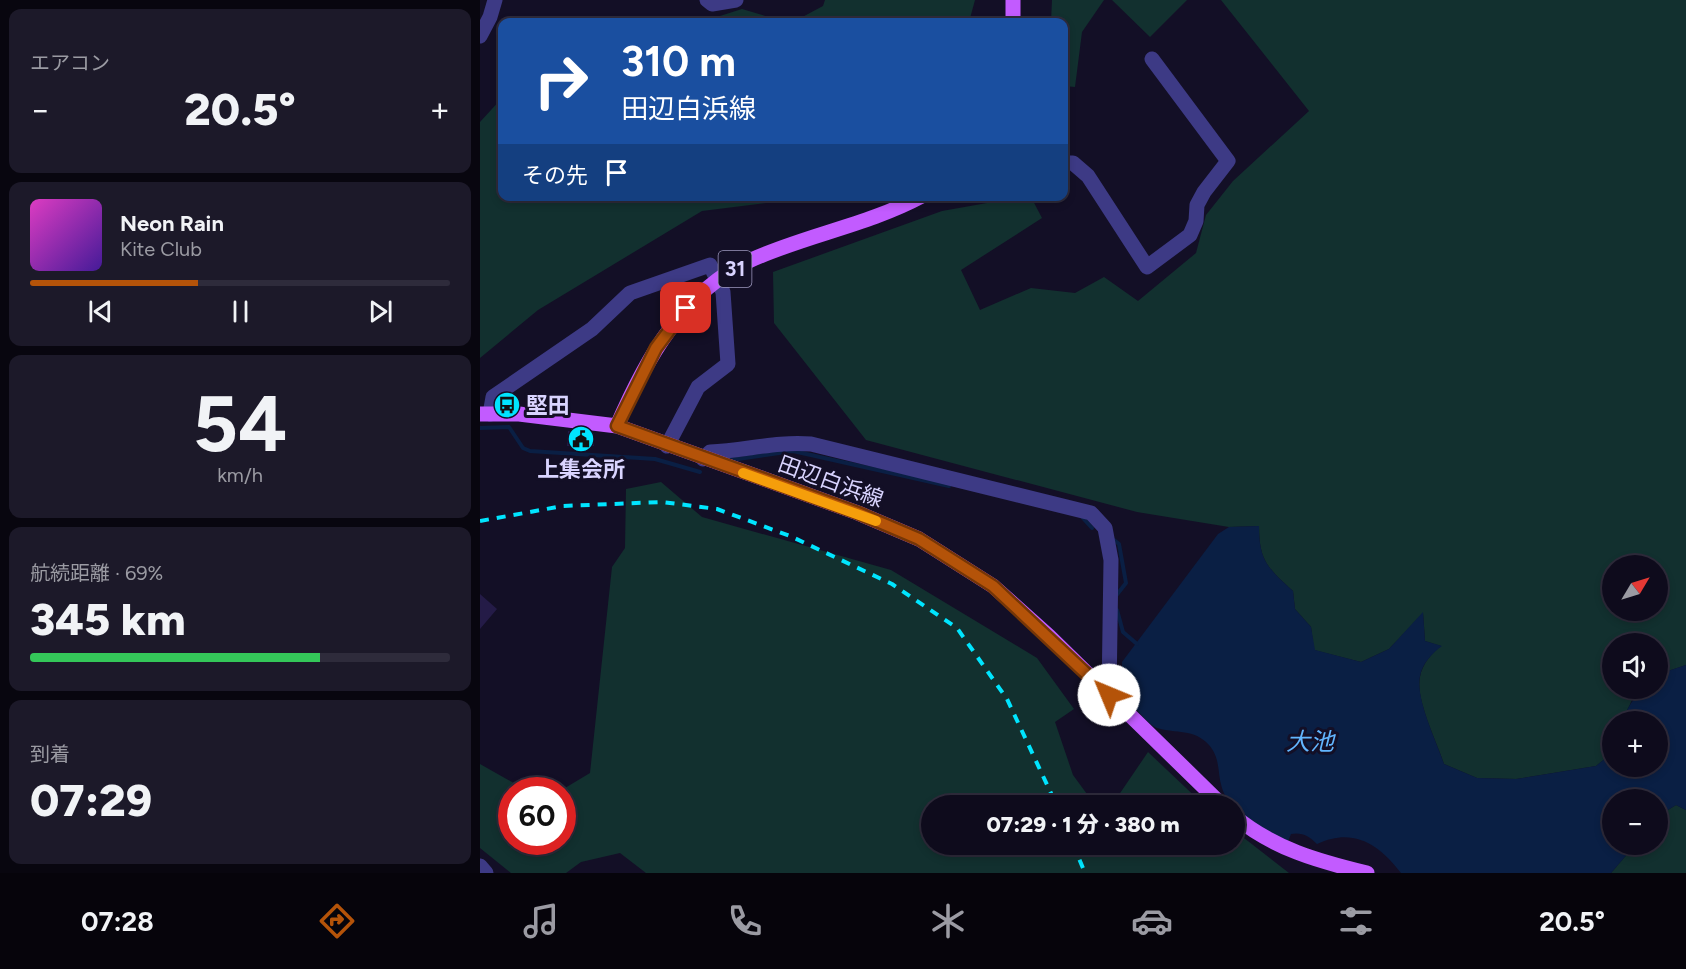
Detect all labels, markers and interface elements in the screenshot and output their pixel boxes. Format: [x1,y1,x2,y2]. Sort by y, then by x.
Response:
text: 310 m [621,36,736,87]
icon: right [522,42,600,120]
text: エアコン [30,51,110,75]
text: 20.5° [184,82,296,136]
text: − [30,90,51,129]
text: + [429,90,450,129]
text: 田辺白浜線 [621,92,756,125]
icon: arrive [600,156,633,189]
text: その先 [522,162,588,189]
text: Neon Rain [120,210,224,237]
text: Kite Club [120,237,202,261]
road number: 31 [718,251,752,287]
pin [660,282,711,333]
icon: arrive [669,291,702,324]
icon: previous [84,295,117,328]
icon: pause [224,295,257,328]
icon: next [364,295,397,328]
text: 54 [193,377,287,471]
bus stop icon: 堅田 [492,390,522,420]
place label: 堅田 [526,392,570,419]
public building icon: 上集会所 [566,424,596,454]
street label: 田辺白浜線 [775,450,887,513]
place label: 上集会所 [537,456,625,483]
text: km/h [217,463,263,487]
north arrow [1602,555,1668,621]
map controls [1602,555,1668,855]
text: 航続距離 · 69% [30,561,163,585]
text: 345 km [30,592,186,646]
button: sound [1602,633,1668,699]
position arrow [1077,663,1141,727]
button: + [1602,711,1668,777]
water label: 大池 [1286,727,1336,756]
text: 到着 [30,742,70,766]
text: 07:29 [30,773,152,827]
speed limit sign: 60 [498,777,576,855]
button: − [1602,789,1668,855]
text: 07:29 · 1 分 · 380 m [986,811,1180,838]
icon: directions [316,900,358,942]
icon: music [520,900,562,942]
icon: phone [724,900,766,942]
icon: climate [927,900,969,942]
icon: car [1131,900,1173,942]
icon: filters [1335,900,1377,942]
text: 07:28 [81,905,154,938]
text: 20.5° [1539,905,1605,938]

